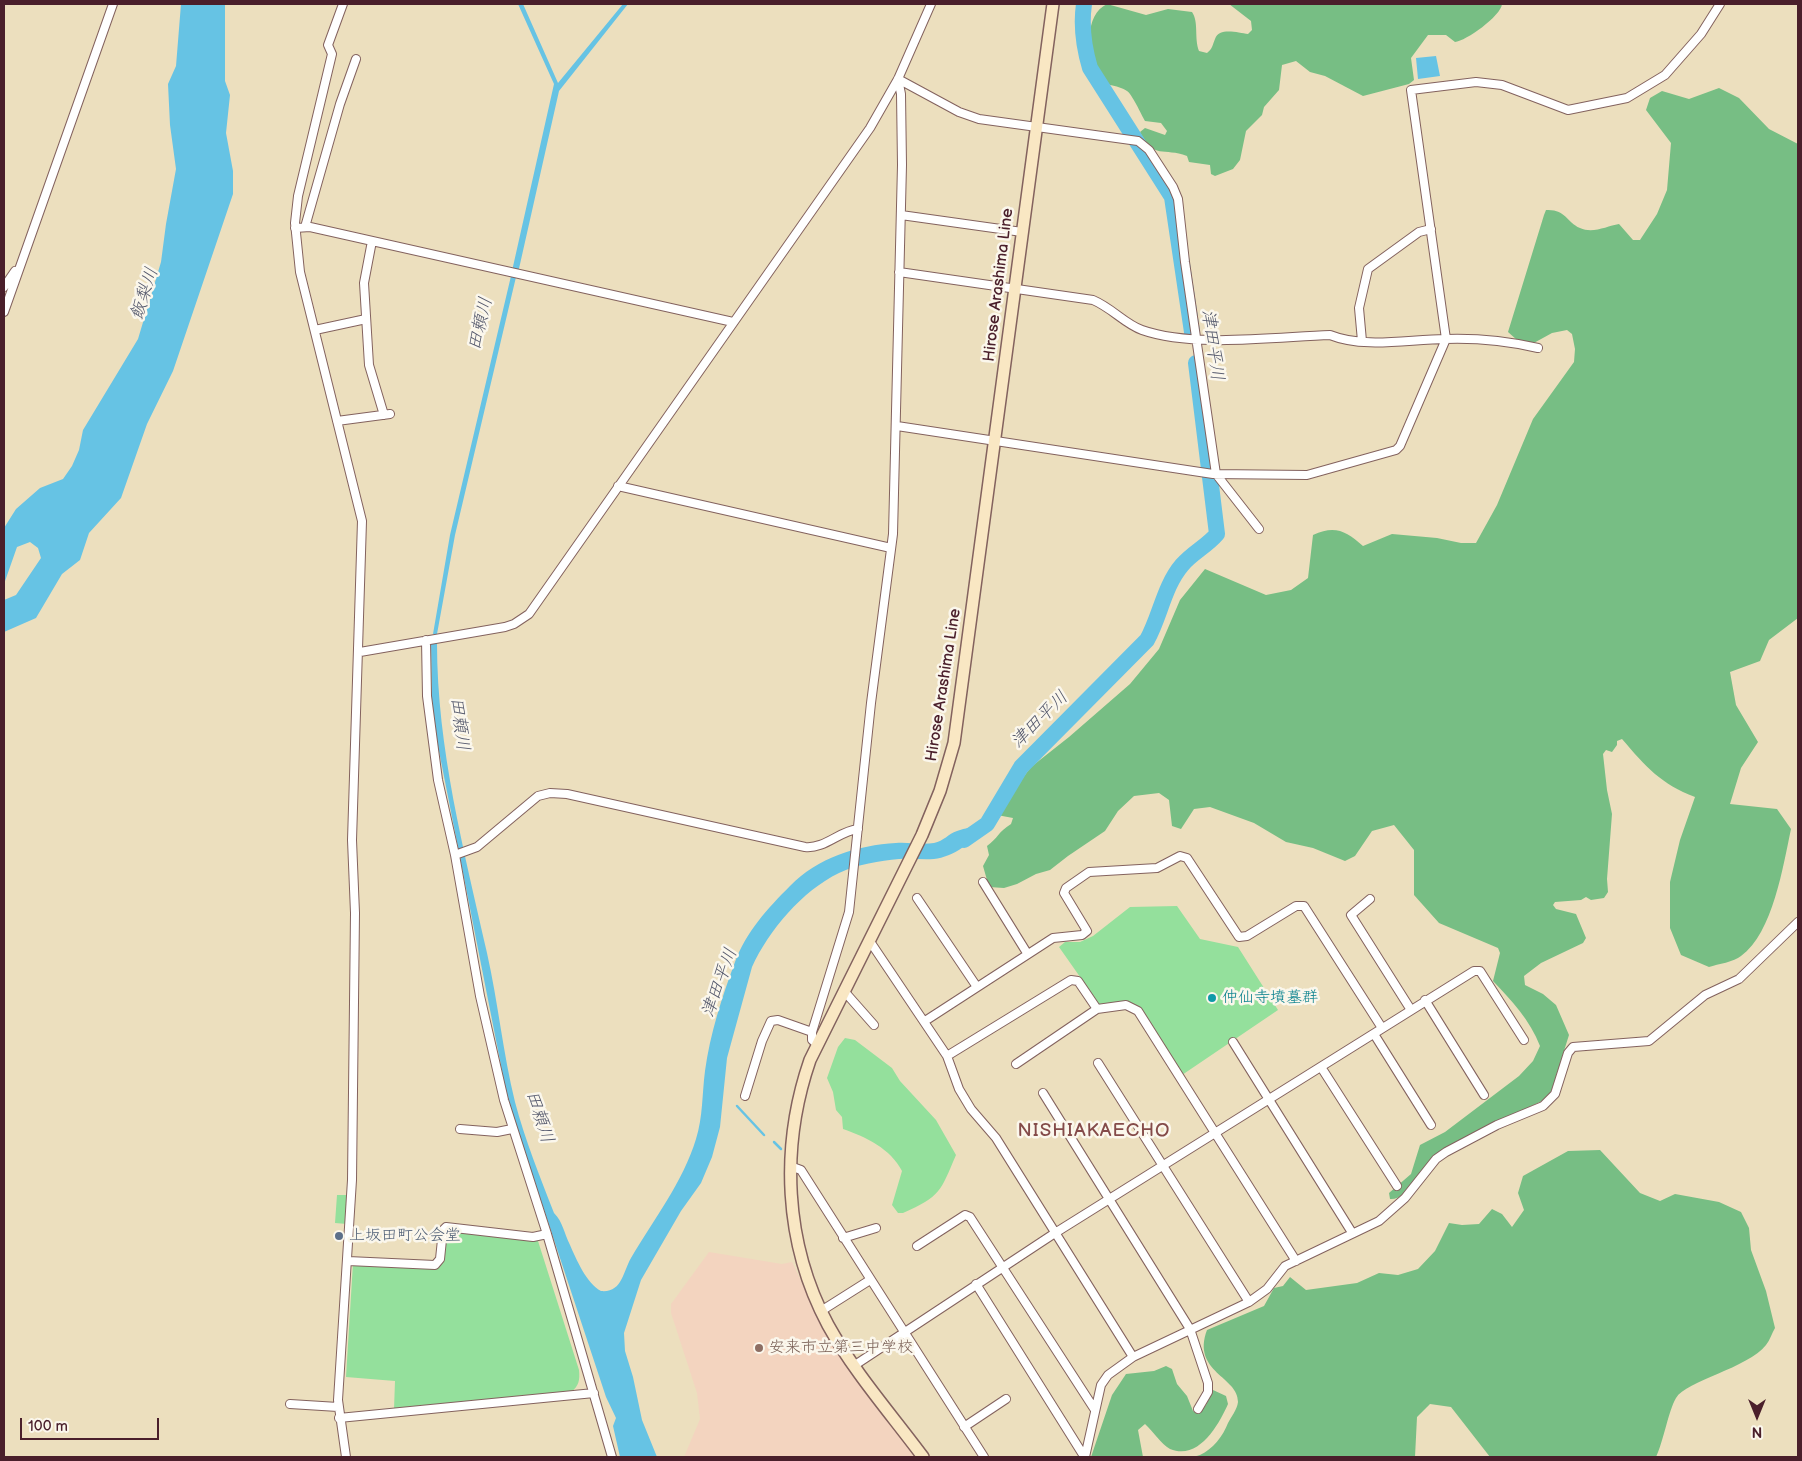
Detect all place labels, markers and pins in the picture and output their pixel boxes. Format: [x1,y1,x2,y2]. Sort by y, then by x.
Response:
place label: 仲仙寺墳墓群 [1222,988,1318,1008]
marker: 仲仙寺墳墓群 [1206,992,1218,1004]
place label: 上坂田町公会堂 [349,1226,461,1246]
marker: 上坂田町公会堂 [333,1230,345,1242]
place label: 安来市立第三中学校 [769,1338,913,1358]
marker: 安来市立第三中学校 [753,1342,765,1354]

